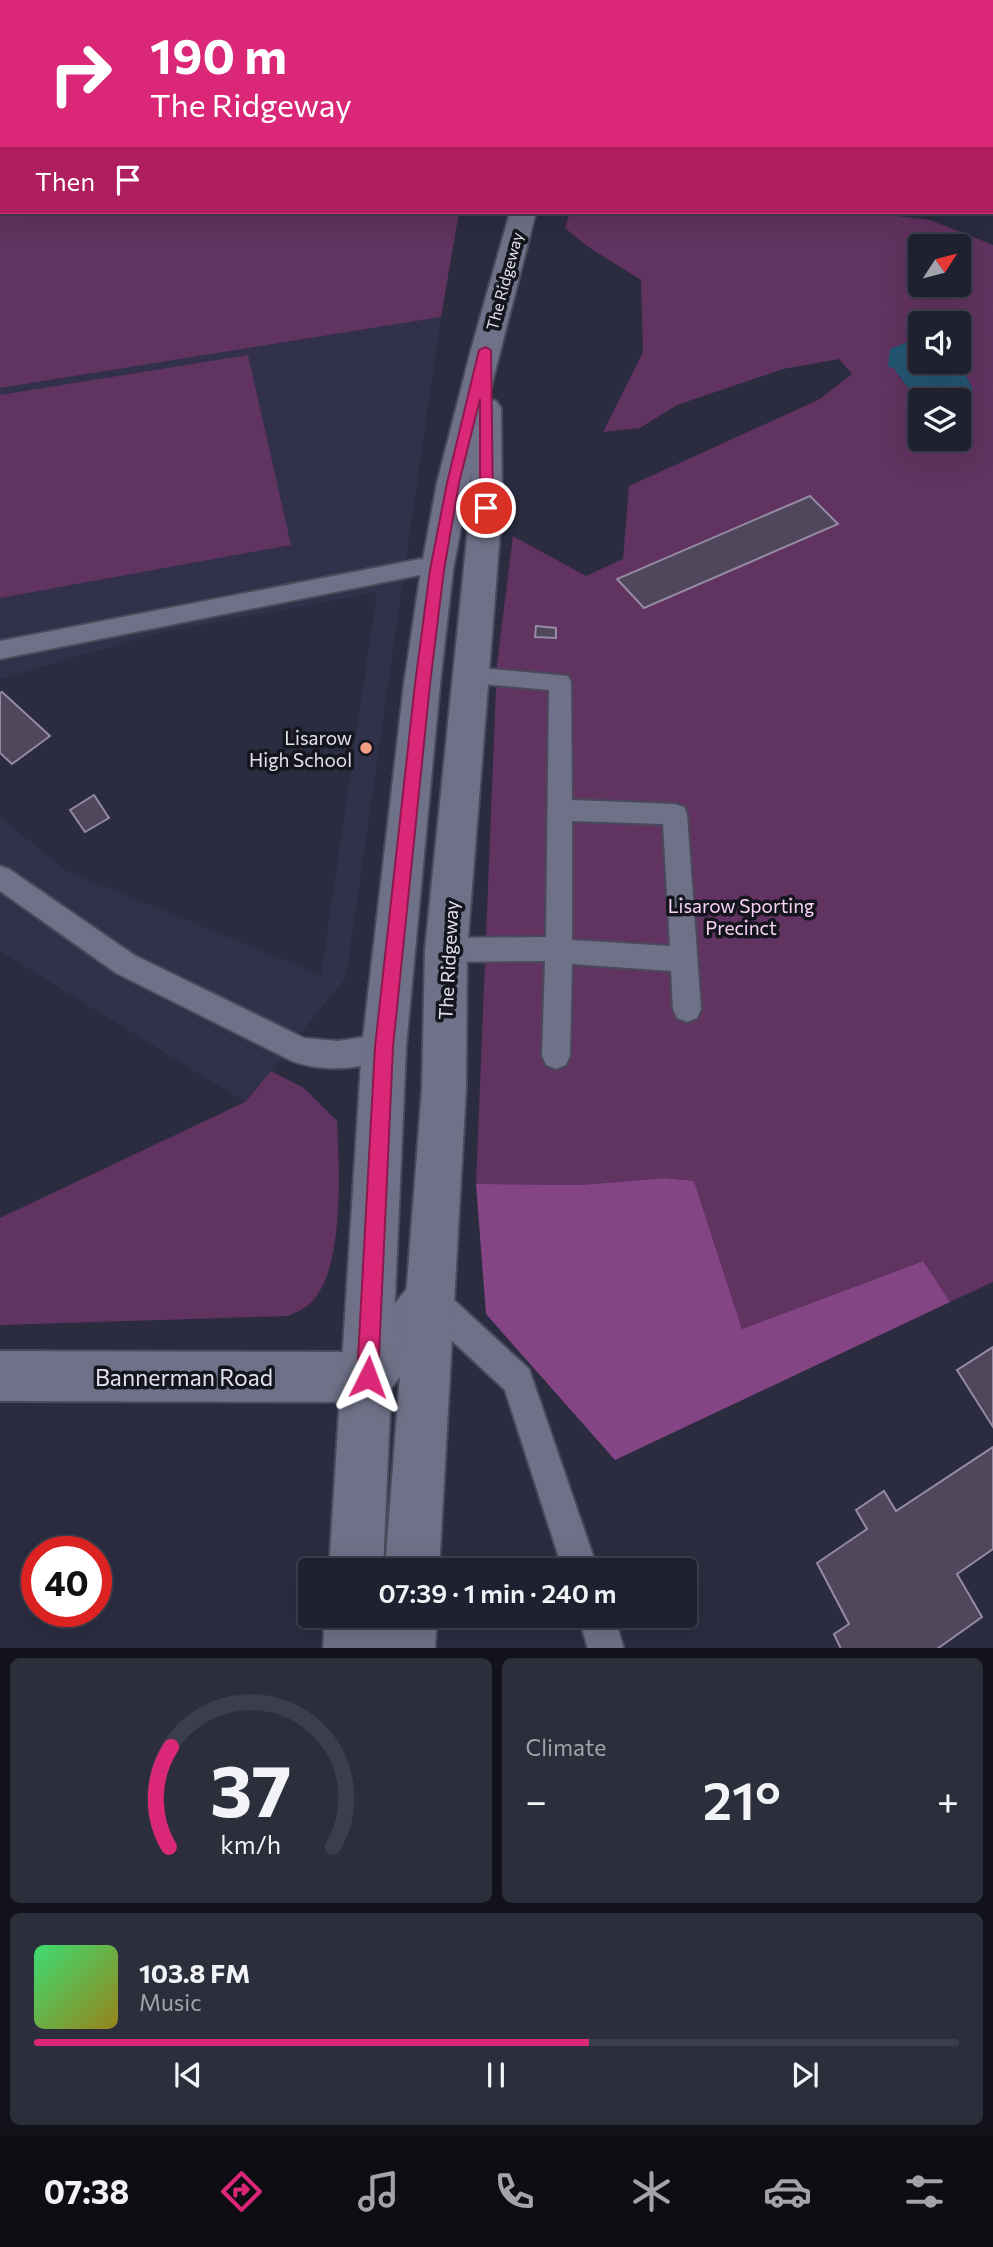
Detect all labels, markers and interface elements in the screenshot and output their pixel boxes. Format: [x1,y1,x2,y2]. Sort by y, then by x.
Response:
text: 190 m [150,24,287,84]
icon: right [35,28,126,119]
text: The Ridgeway [150,84,352,124]
icon: arrive [109,161,147,199]
text: Then [35,165,95,196]
street label: The Ridgeway [482,230,526,332]
north arrow [908,234,971,298]
map controls [908,234,971,451]
button: sound [908,311,971,374]
button: layers [908,388,971,451]
pin [456,478,516,538]
icon: arrive [467,489,505,527]
place label: Lisarow High School [249,726,352,771]
marker: Lisarow High School [358,740,374,756]
park label: Lisarow Sporting Precinct [668,894,814,939]
street label: The Ridgeway [433,899,463,1020]
position arrow [331,1340,405,1414]
street label: Bannerman Road [95,1363,273,1391]
speed limit sign: 40 [21,1536,112,1627]
text: 07:39 · 1 min · 240 m [378,1577,617,1608]
text: Climate [526,1733,607,1761]
text: 37 [210,1743,292,1832]
text: 21° [703,1767,781,1831]
text: − [526,1776,547,1823]
text: + [937,1776,959,1823]
text: km/h [220,1828,281,1858]
text: 103.8 FM [139,1957,250,1988]
text: Music [139,1988,202,2016]
icon: previous [169,2056,207,2094]
icon: pause [477,2056,515,2094]
icon: next [786,2056,824,2094]
icon: directions [217,2167,266,2216]
icon: music [354,2167,403,2216]
icon: phone [490,2167,539,2216]
icon: climate [627,2167,676,2216]
icon: car [763,2167,812,2216]
icon: filters [900,2167,949,2216]
text: 07:38 [44,2171,129,2211]

